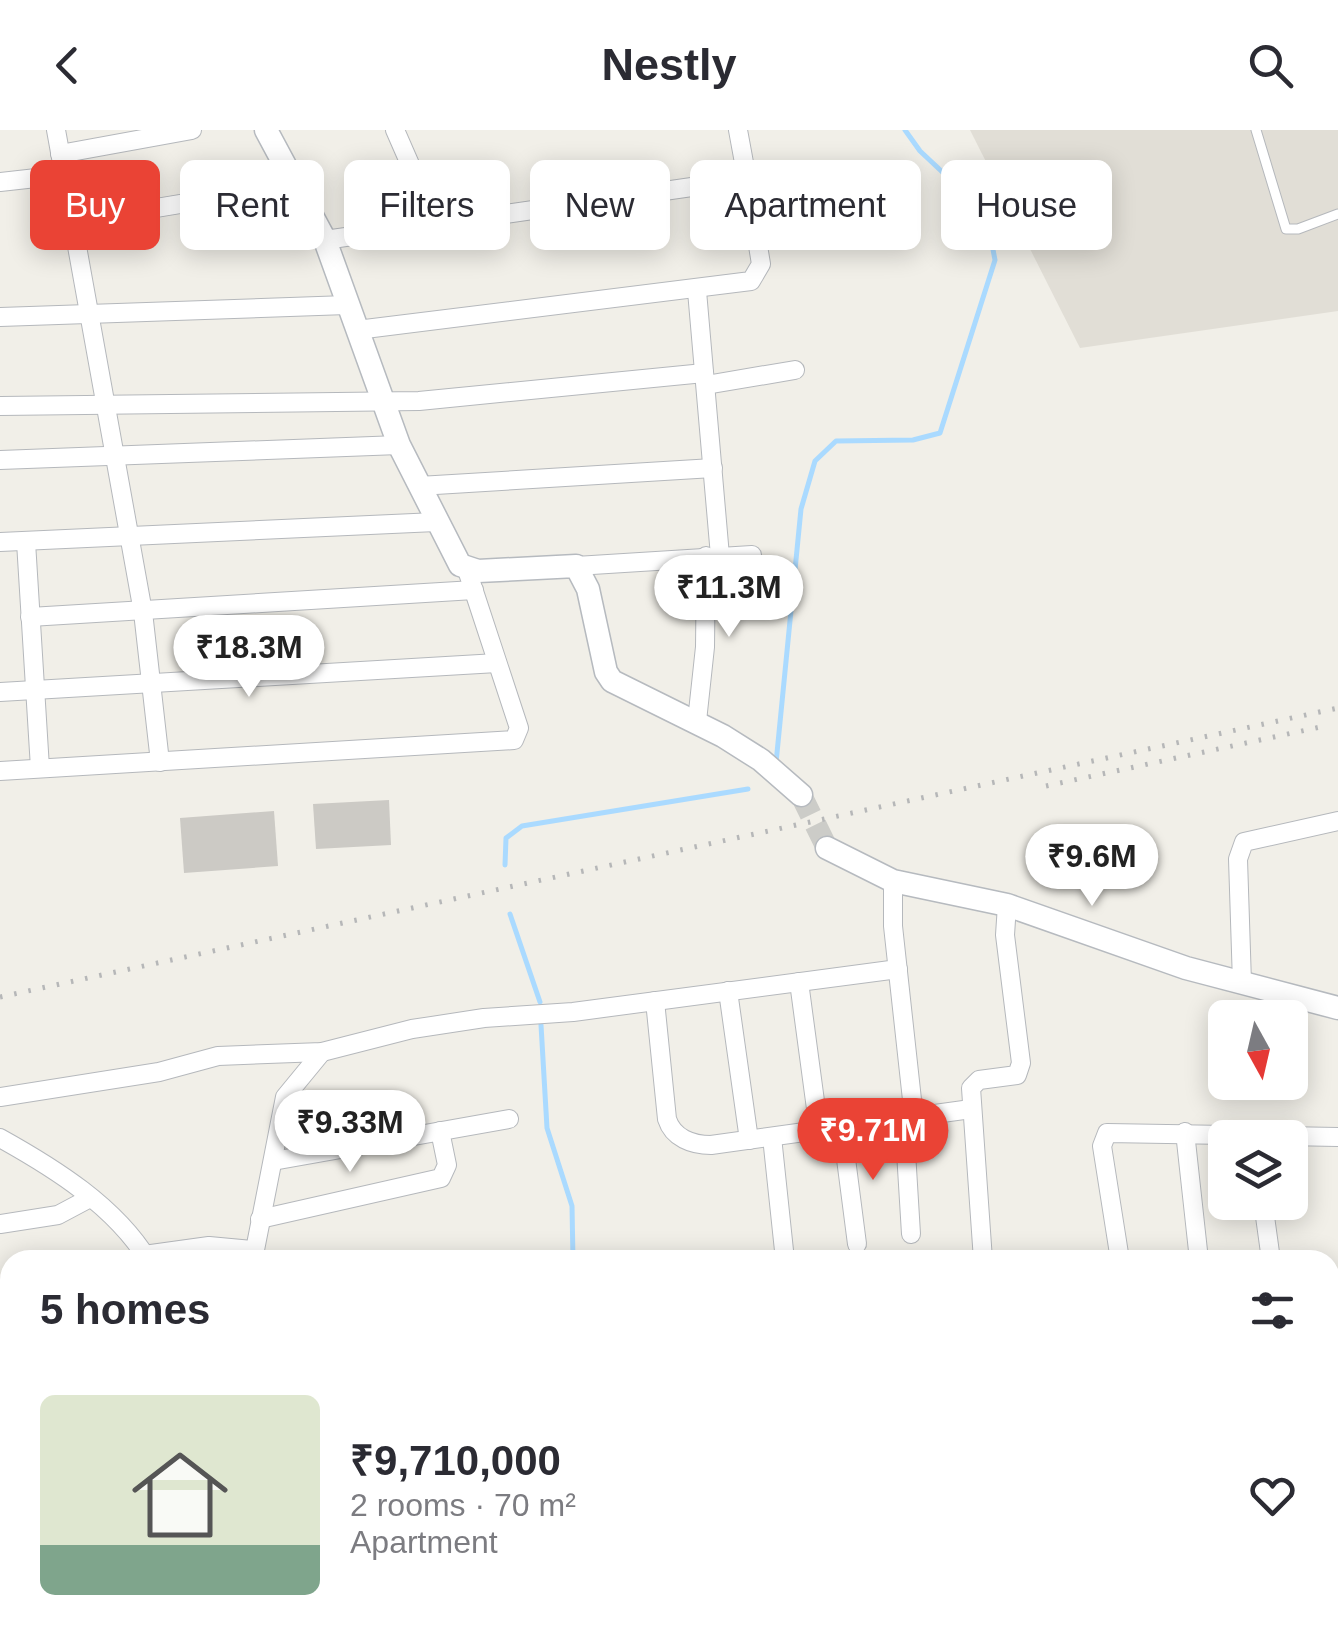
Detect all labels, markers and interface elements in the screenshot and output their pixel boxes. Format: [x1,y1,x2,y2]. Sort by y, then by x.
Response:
icon: back [40,38,95,93]
icon: search [1243,38,1298,93]
text: Nestly [601,39,737,90]
chip: Buy [30,160,160,250]
chip: Rent [180,160,324,250]
chip: Filters [344,160,510,250]
chip: New [530,160,670,250]
chip: Apartment [690,160,921,250]
chip: House [941,160,1112,250]
pin: ₹11.3M [648,555,810,640]
text: ₹11.3M [676,569,782,605]
pin: ₹18.3M [168,615,330,700]
text: ₹18.3M [195,629,303,665]
pin: ₹9.6M [1022,824,1162,909]
text: ₹9.6M [1047,838,1137,874]
north arrow [1208,1000,1308,1100]
map controls [1208,1000,1308,1220]
pin: ₹9.33M [269,1090,431,1175]
pin: ₹9.71M [792,1098,954,1183]
text: ₹9.33M [296,1104,404,1140]
text: ₹9.71M [819,1112,927,1148]
button: layers [1208,1120,1308,1220]
icon: filters [1245,1283,1300,1338]
text: 5 homes [40,1286,210,1333]
icon: home [120,1435,240,1555]
text: ₹9,710,000 [350,1437,561,1484]
icon: heart [1245,1468,1300,1523]
text: 2 rooms · 70 m² [350,1487,576,1523]
text: Apartment [350,1524,498,1560]

